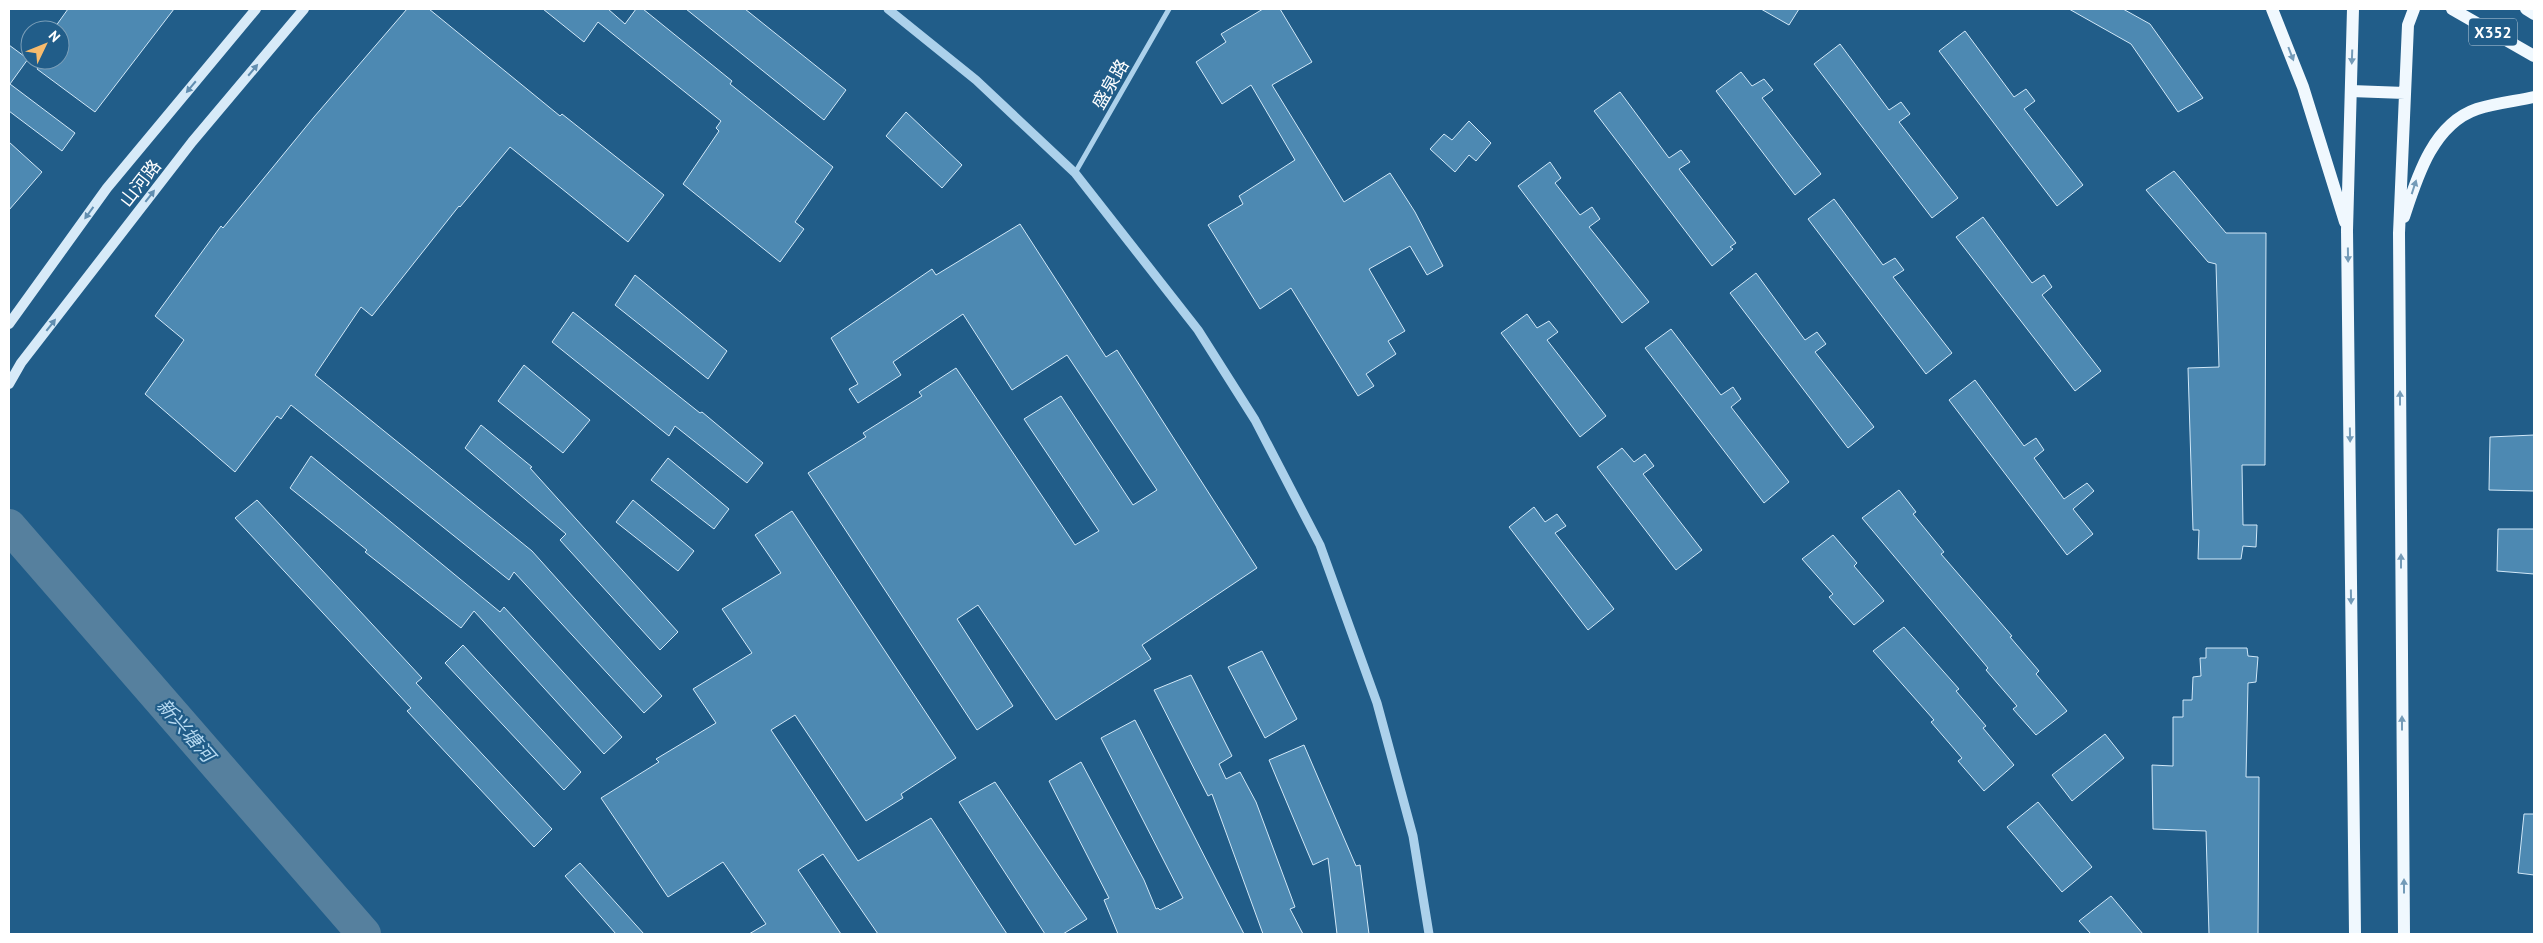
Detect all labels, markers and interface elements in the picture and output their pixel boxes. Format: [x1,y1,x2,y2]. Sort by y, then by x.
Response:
road number: X352 [2469,18,2517,46]
north arrow [20,20,70,70]
text: N [45,27,64,46]
one-way arrow [2287,47,2295,62]
one-way arrow [2348,50,2356,66]
street label: 盛泉路 [1087,55,1133,113]
one-way arrow [247,64,258,77]
one-way arrow [185,80,197,92]
street label: 山河路 [114,155,166,211]
one-way arrow [2410,179,2418,194]
one-way arrow [145,190,156,203]
one-way arrow [84,206,94,220]
one-way arrow [2344,247,2352,263]
one-way arrow [46,318,56,332]
one-way arrow [2396,390,2404,406]
one-way arrow [2346,427,2354,443]
one-way arrow [2397,552,2405,568]
one-way arrow [2348,590,2356,606]
water label: 新兴塘河 [152,693,223,770]
one-way arrow [2398,715,2406,731]
one-way arrow [2399,877,2407,893]

